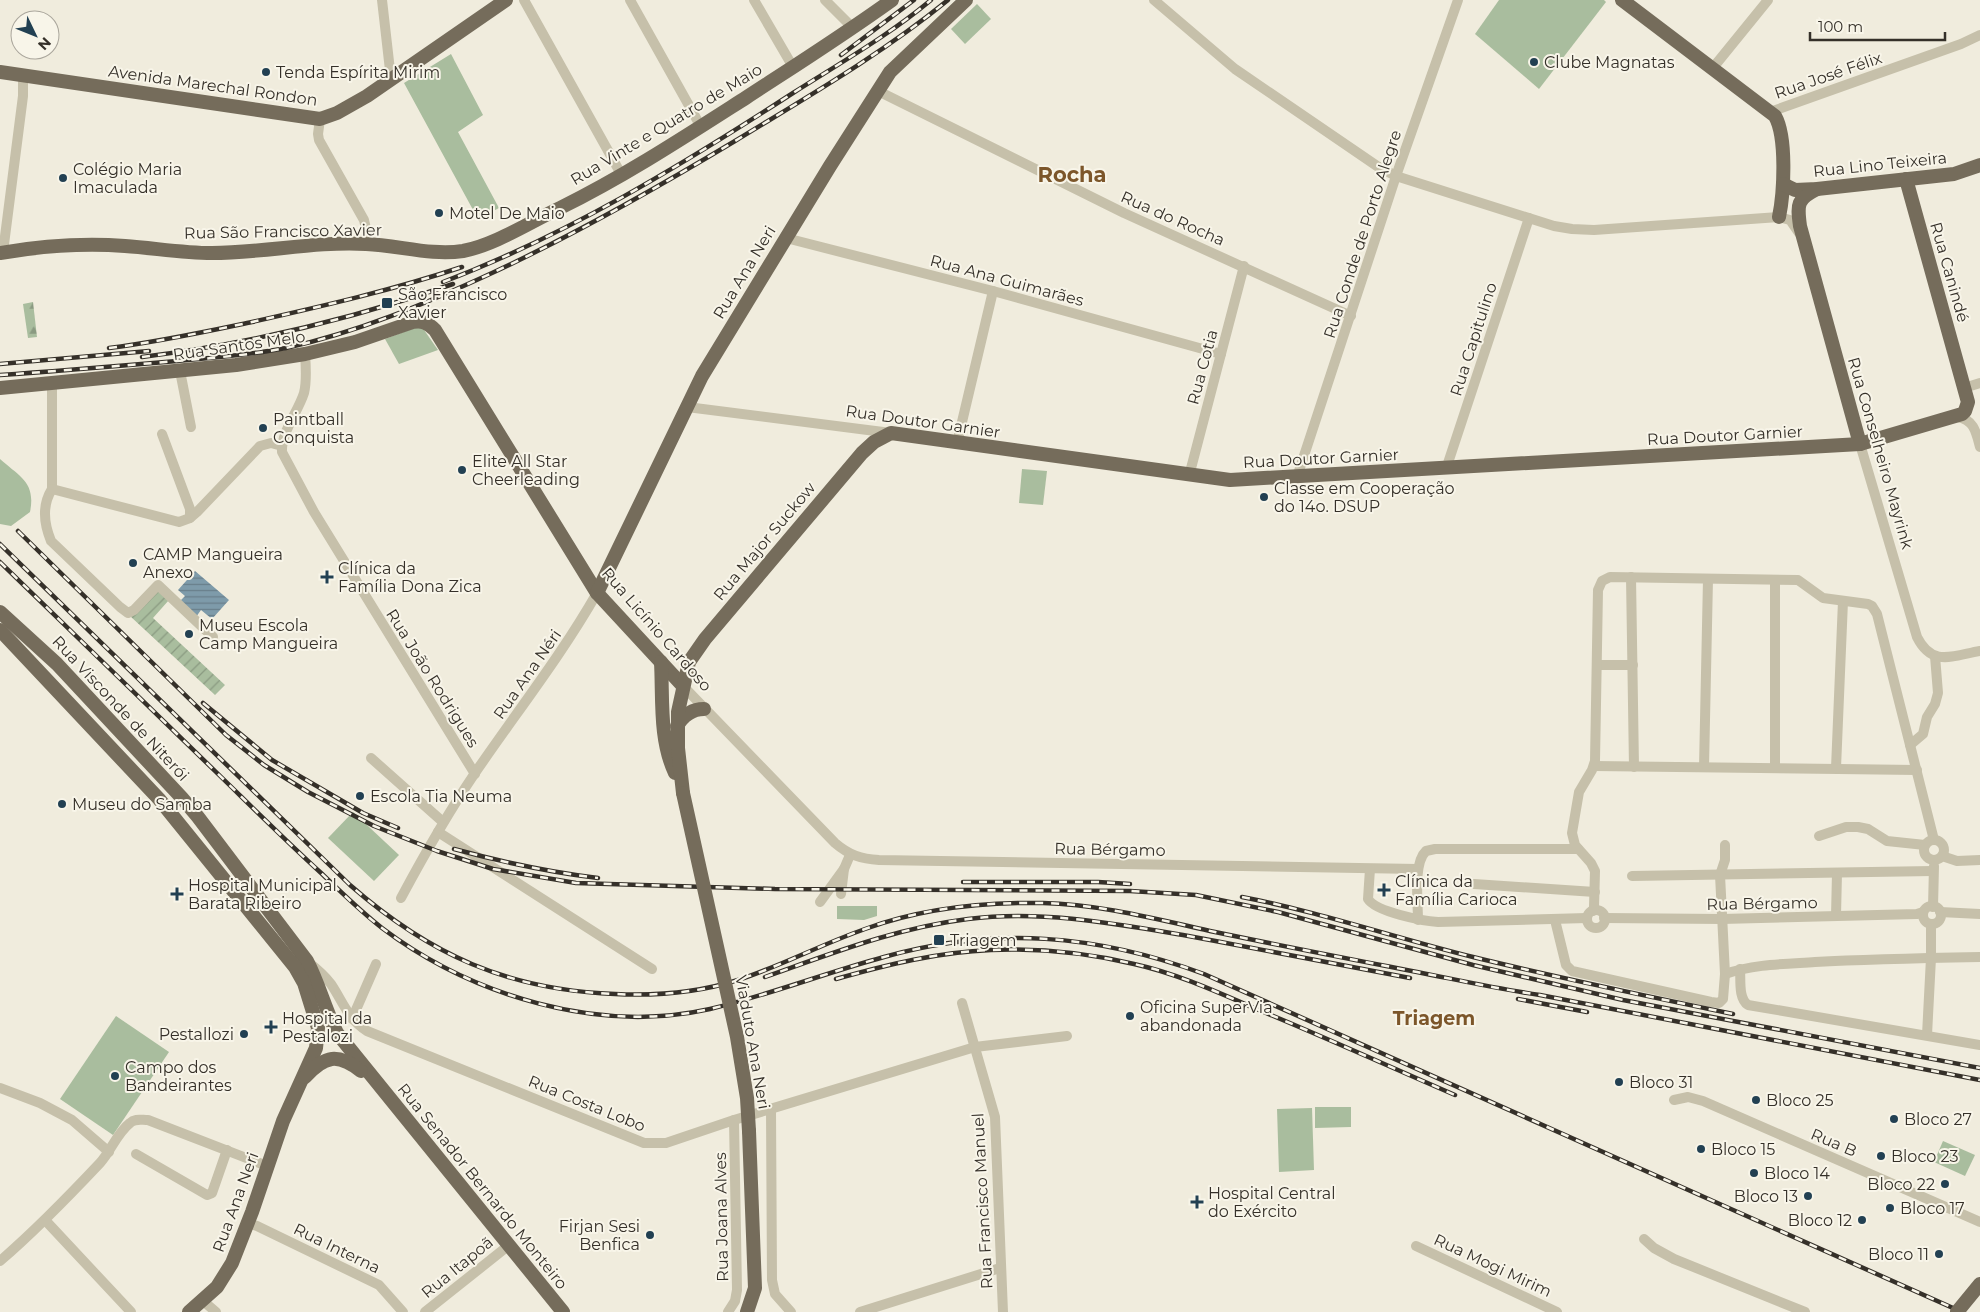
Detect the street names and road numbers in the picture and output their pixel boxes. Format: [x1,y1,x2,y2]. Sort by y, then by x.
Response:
street label: Rua José Félix [1772,48,1885,103]
street label: Rua Vinte e Quatro de Maio [567,60,766,189]
street label: Avenida Marechal Rondon [107,61,319,110]
street label: Rua Conde de Porto Alegre [1320,128,1405,341]
street label: Rua Lino Teixeira [1812,148,1948,181]
street label: Rua do Rocha [1118,187,1228,250]
street label: Rua São Francisco Xavier [184,220,382,243]
street label: Rua Canindé [1926,220,1973,324]
street label: Rua Ana Neri [709,222,780,322]
street label: Rua Ana Guimarães [928,251,1086,310]
street label: Rua Capitulino [1446,280,1501,398]
street label: Rua Santos Melo [172,327,307,364]
street label: Rua Cotia [1183,327,1222,407]
street label: Rua Conselheiro Mayrink [1844,355,1917,552]
street label: Rua Doutor Garnier [844,401,1002,442]
street label: Rua Doutor Garnier [1647,422,1803,449]
street label: Rua Doutor Garnier [1243,445,1399,472]
street label: Rua Major Suckow [709,478,819,604]
street label: Rua Licínio Cardoso [598,564,716,695]
street label: Rua João Rodrigues [382,605,483,751]
street label: Rua Ana Néri [489,626,565,723]
street label: Rua Visconde de Niterói [48,632,193,785]
street label: Rua Bérgamo [1054,839,1166,860]
street label: Rua Bérgamo [1706,893,1818,914]
street label: Viaduto Ana Neri [731,974,774,1111]
street label: Rua Costa Lobo [525,1071,648,1136]
street label: Rua Senador Bernardo Monteiro [394,1080,572,1293]
street label: Rua Francisco Manuel [968,1112,997,1289]
street label: Rua B [1808,1124,1860,1161]
street label: Rua Ana Neri [209,1150,262,1255]
street label: Rua Joana Alves [711,1152,732,1282]
street label: Rua Interna [290,1219,383,1278]
street label: Rua Mogi Mirim [1431,1230,1555,1301]
street label: Rua Itapoã [418,1233,497,1302]

